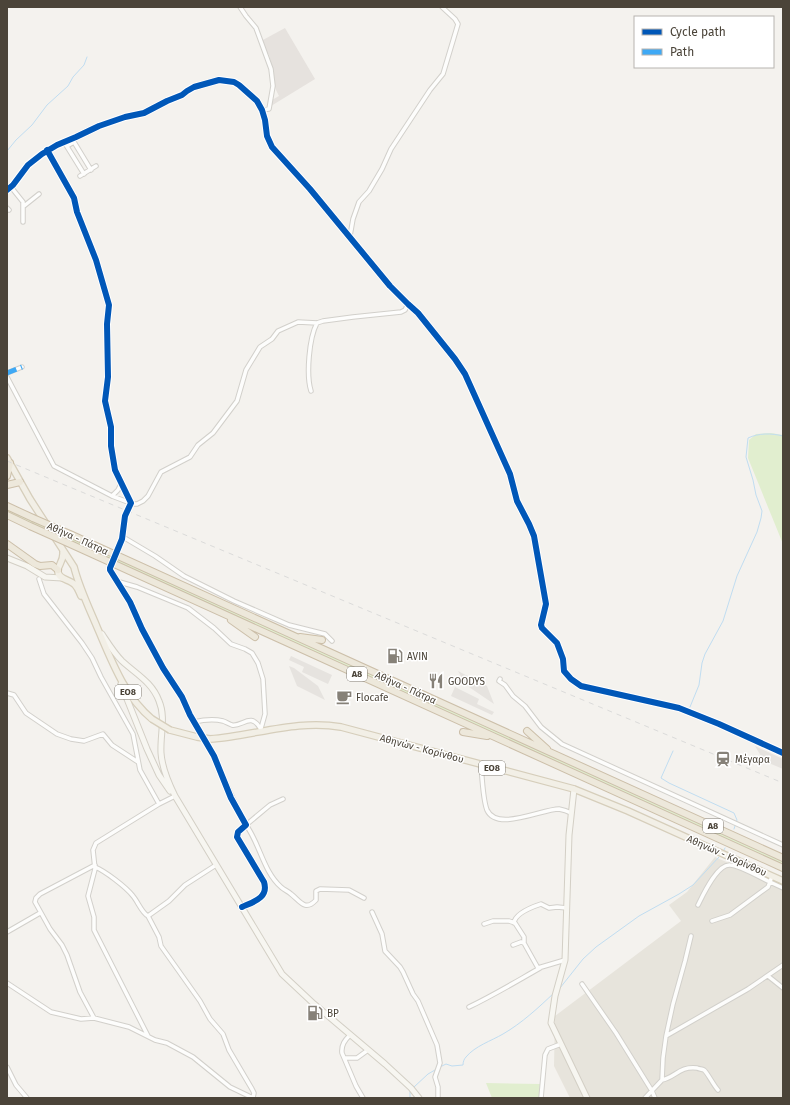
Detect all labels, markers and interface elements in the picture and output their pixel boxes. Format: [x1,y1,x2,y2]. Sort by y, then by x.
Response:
legend [634,16,774,68]
text: Cycle path [670,25,726,39]
text: Path [670,45,694,59]
street label: Αθήνα - Πάτρα [45,519,111,558]
fuel station icon: AVIN [386,647,404,665]
place label: AVIN [407,651,428,663]
road number: Α8 [347,667,367,681]
street label: Αθήνα - Πάτρα [373,668,439,707]
restaurant icon: GOODYS [427,672,445,690]
place label: GOODYS [448,676,486,688]
road number: ΕΟ8 [115,685,141,699]
cafe icon: Flocafe [335,688,353,706]
place label: Flocafe [356,692,388,704]
street label: Αθηνών - Κορίνθου [379,731,466,766]
station icon: Μέγαρα [714,750,732,768]
place label: Μέγαρα [735,753,770,766]
road number: ΕΟ8 [479,761,505,775]
road number: Α8 [703,819,723,833]
street label: Αθηνών - Κορίνθου [685,832,769,879]
fuel station icon: BP [306,1004,324,1022]
place label: BP [327,1008,339,1020]

